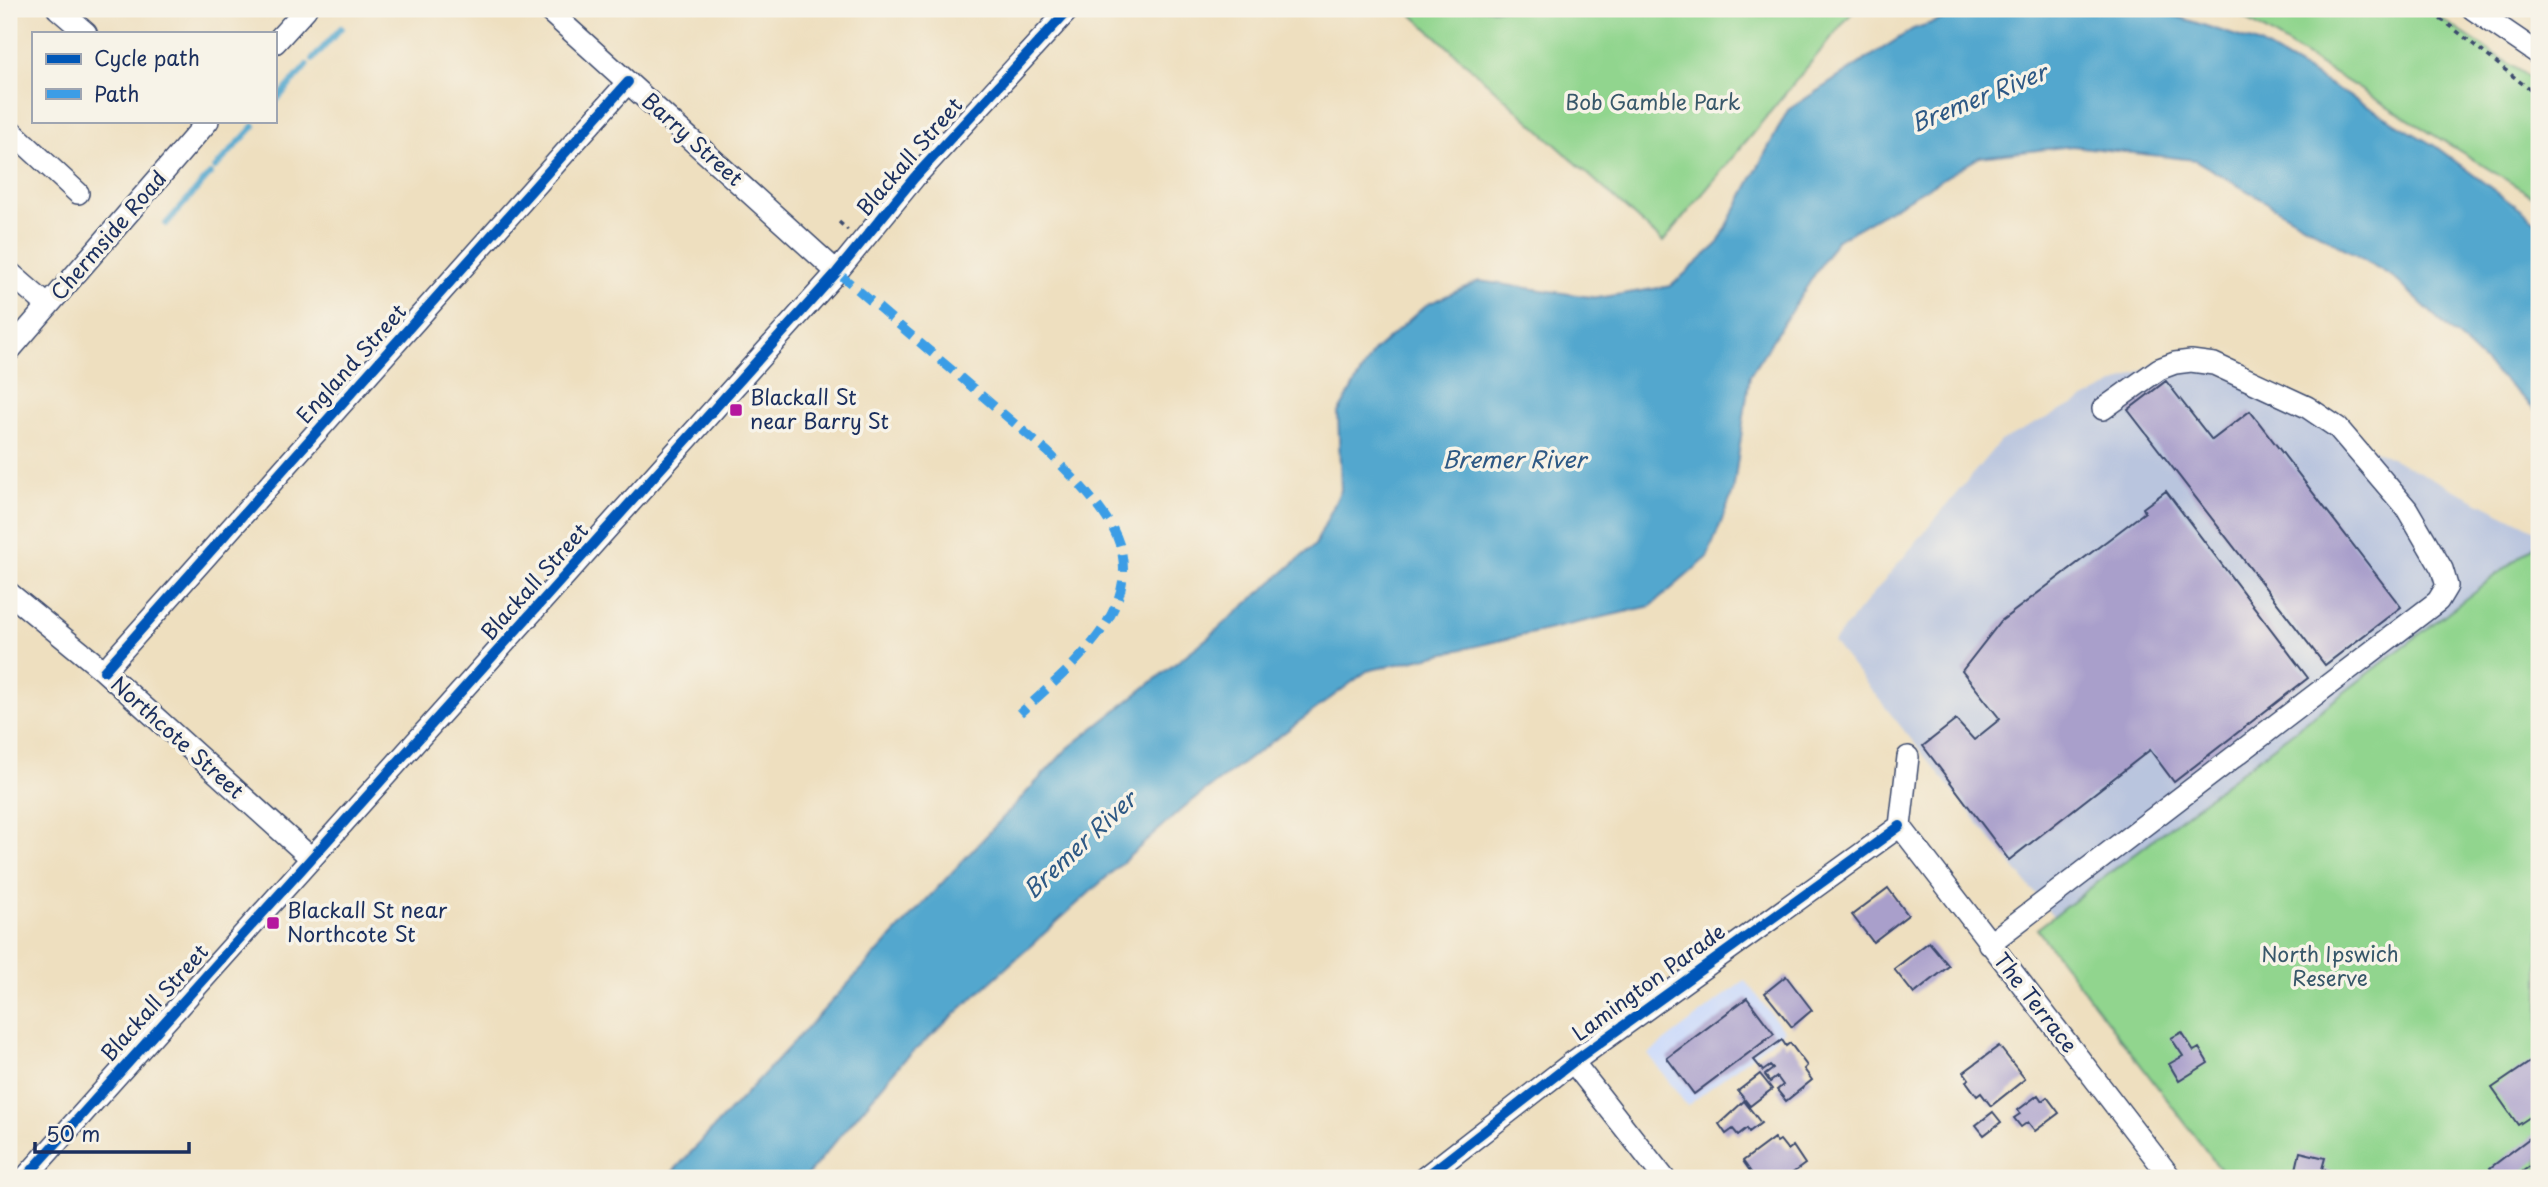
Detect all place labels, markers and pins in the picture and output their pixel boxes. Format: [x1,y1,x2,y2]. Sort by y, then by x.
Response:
place label: Blackall St near Barry St [750,380,889,436]
marker: Blackall St near Barry St [728,402,744,418]
place label: Blackall St near Northcote St [287,893,448,949]
marker: Blackall St near Northcote St [265,915,281,931]

